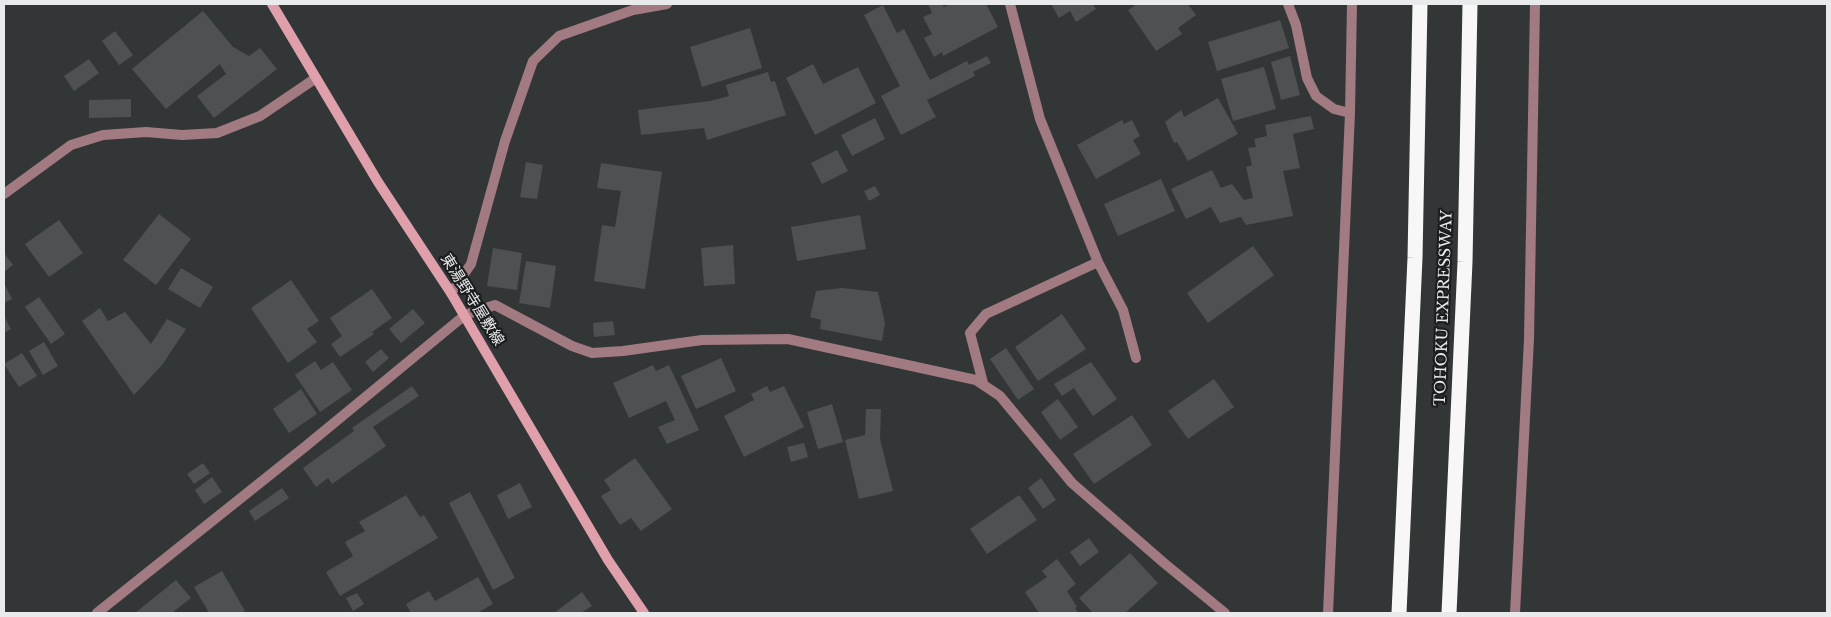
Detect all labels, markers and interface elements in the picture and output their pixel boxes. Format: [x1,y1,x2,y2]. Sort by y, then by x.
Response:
street label: TOHOKU EXPRESSWAY [1432,210,1456,406]
street label: 東湯野寺屋敷線 [437,251,507,349]

